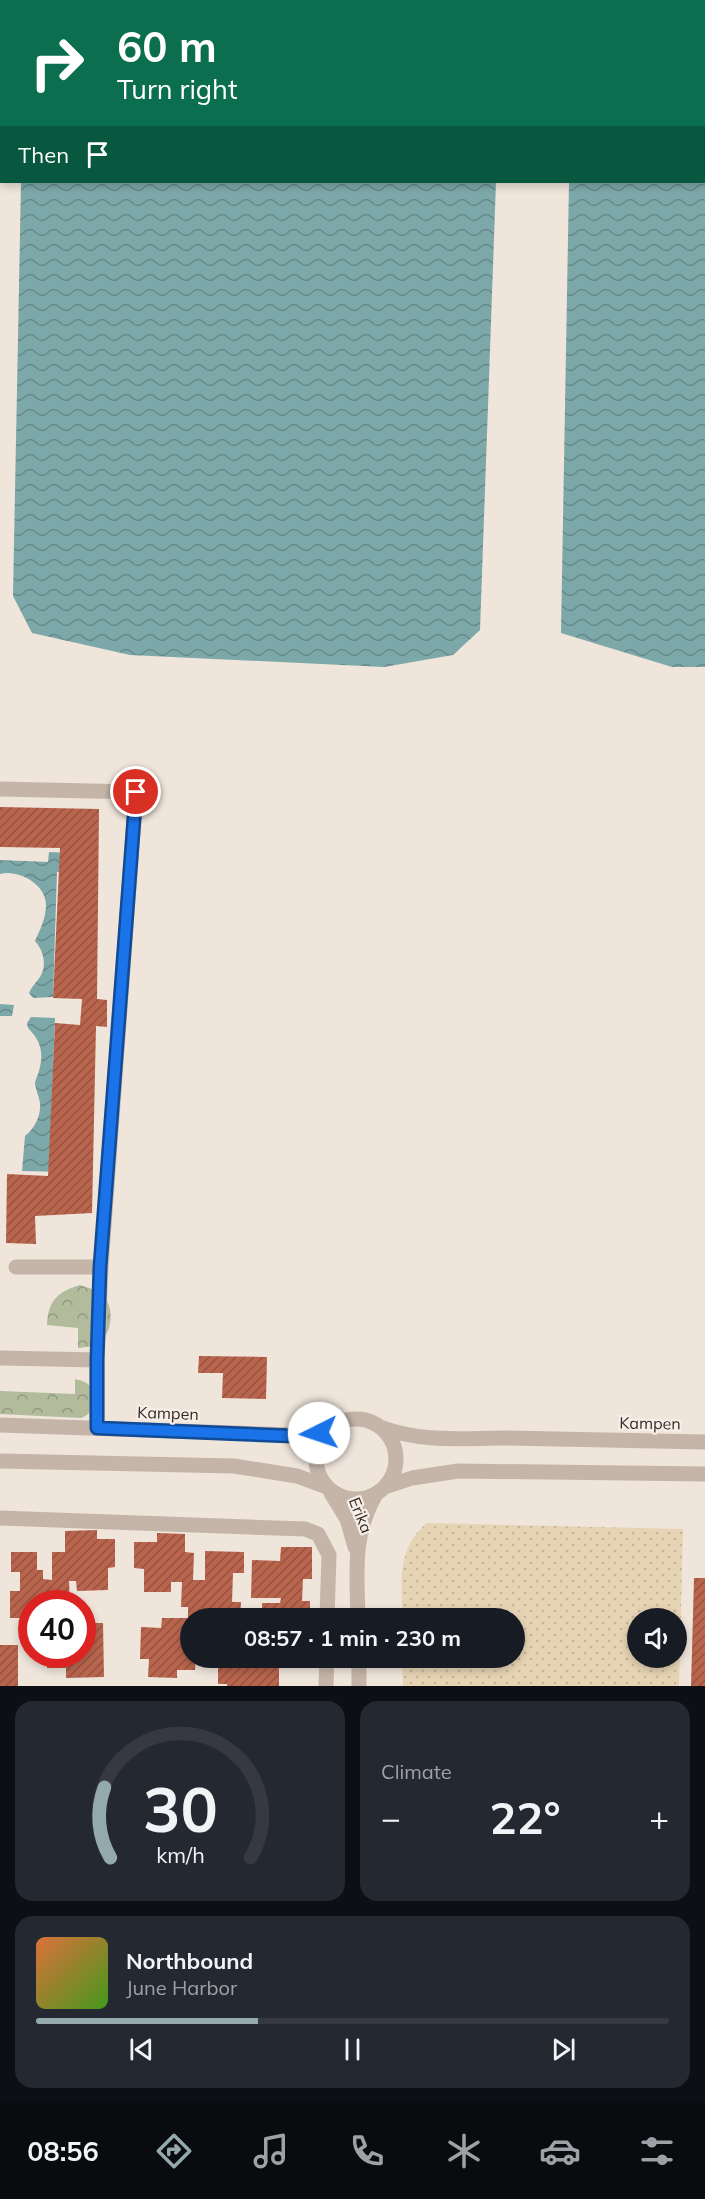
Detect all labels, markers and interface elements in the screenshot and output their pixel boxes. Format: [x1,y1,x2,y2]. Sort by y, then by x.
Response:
text: 60 m [117,20,217,73]
icon: right [18,24,96,102]
text: Turn right [117,72,237,106]
icon: arrive [81,138,114,171]
text: Then [18,141,69,169]
pin [110,766,161,817]
icon: arrive [119,775,152,808]
position arrow [287,1401,351,1465]
street label: Kampen [137,1402,199,1424]
street label: Kampen [619,1412,681,1434]
street label: Erika [345,1494,377,1536]
speed limit sign: 40 [18,1590,96,1668]
map controls [627,1608,687,1668]
button: sound [627,1608,687,1668]
text: 08:57 · 1 min · 230 m [244,1624,461,1652]
text: Climate [381,1759,452,1784]
text: 30 [143,1769,217,1848]
text: 22° [489,1789,561,1845]
text: − [381,1797,401,1838]
text: + [649,1797,669,1838]
text: km/h [156,1841,204,1868]
text: Northbound [126,1947,253,1975]
text: June Harbor [126,1975,237,2000]
icon: previous [125,2033,158,2066]
icon: pause [336,2033,369,2066]
icon: next [547,2033,580,2066]
icon: directions [153,2130,195,2172]
icon: music [250,2130,292,2172]
icon: phone [346,2130,388,2172]
icon: climate [443,2130,485,2172]
icon: car [539,2130,581,2172]
icon: filters [636,2130,678,2172]
text: 08:56 [27,2134,99,2168]

